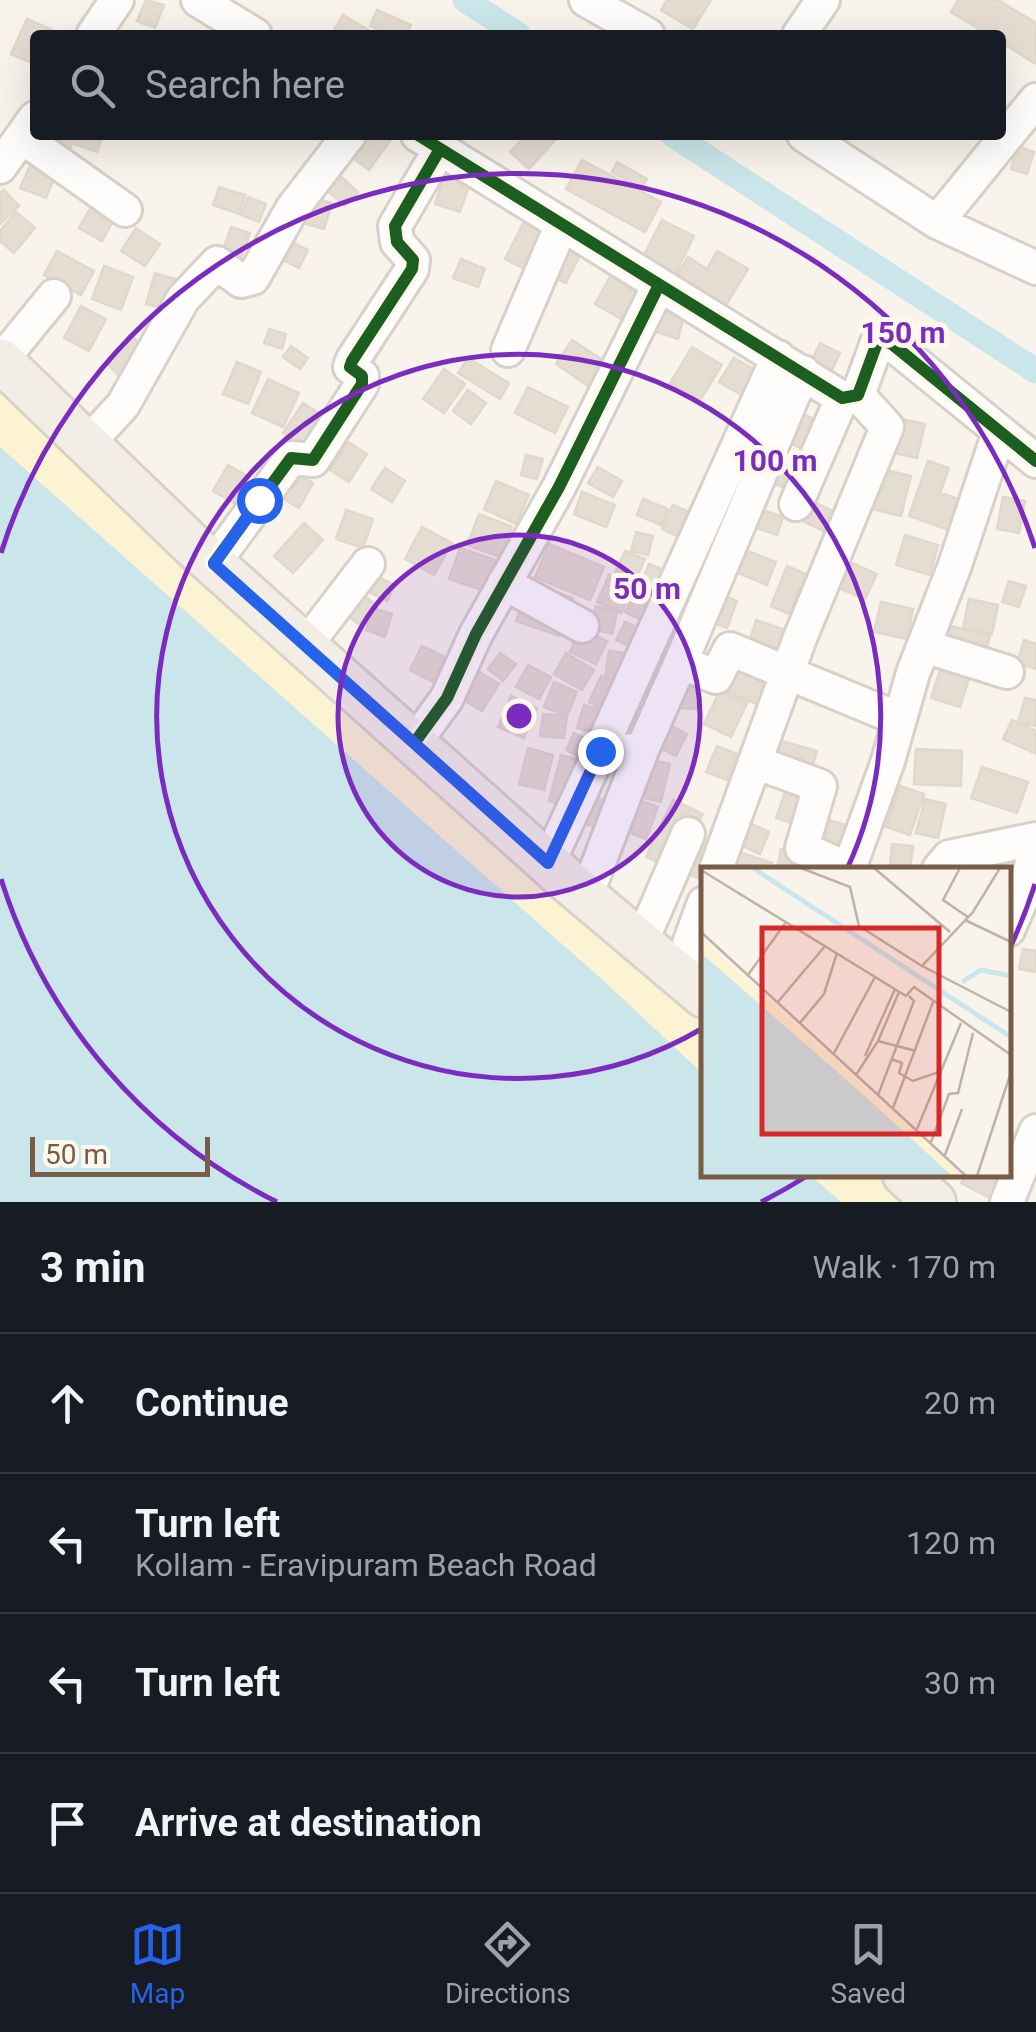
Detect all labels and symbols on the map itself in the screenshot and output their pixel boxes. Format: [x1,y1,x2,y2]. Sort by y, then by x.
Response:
text: 150 m [860,315,946,350]
text: 100 m [732,443,818,478]
route start [237,478,283,524]
text: 50 m [613,571,681,606]
centre of rings [501,698,537,734]
route end [578,729,624,775]
inset map [701,867,1011,1177]
scale bar [30,1132,210,1176]

